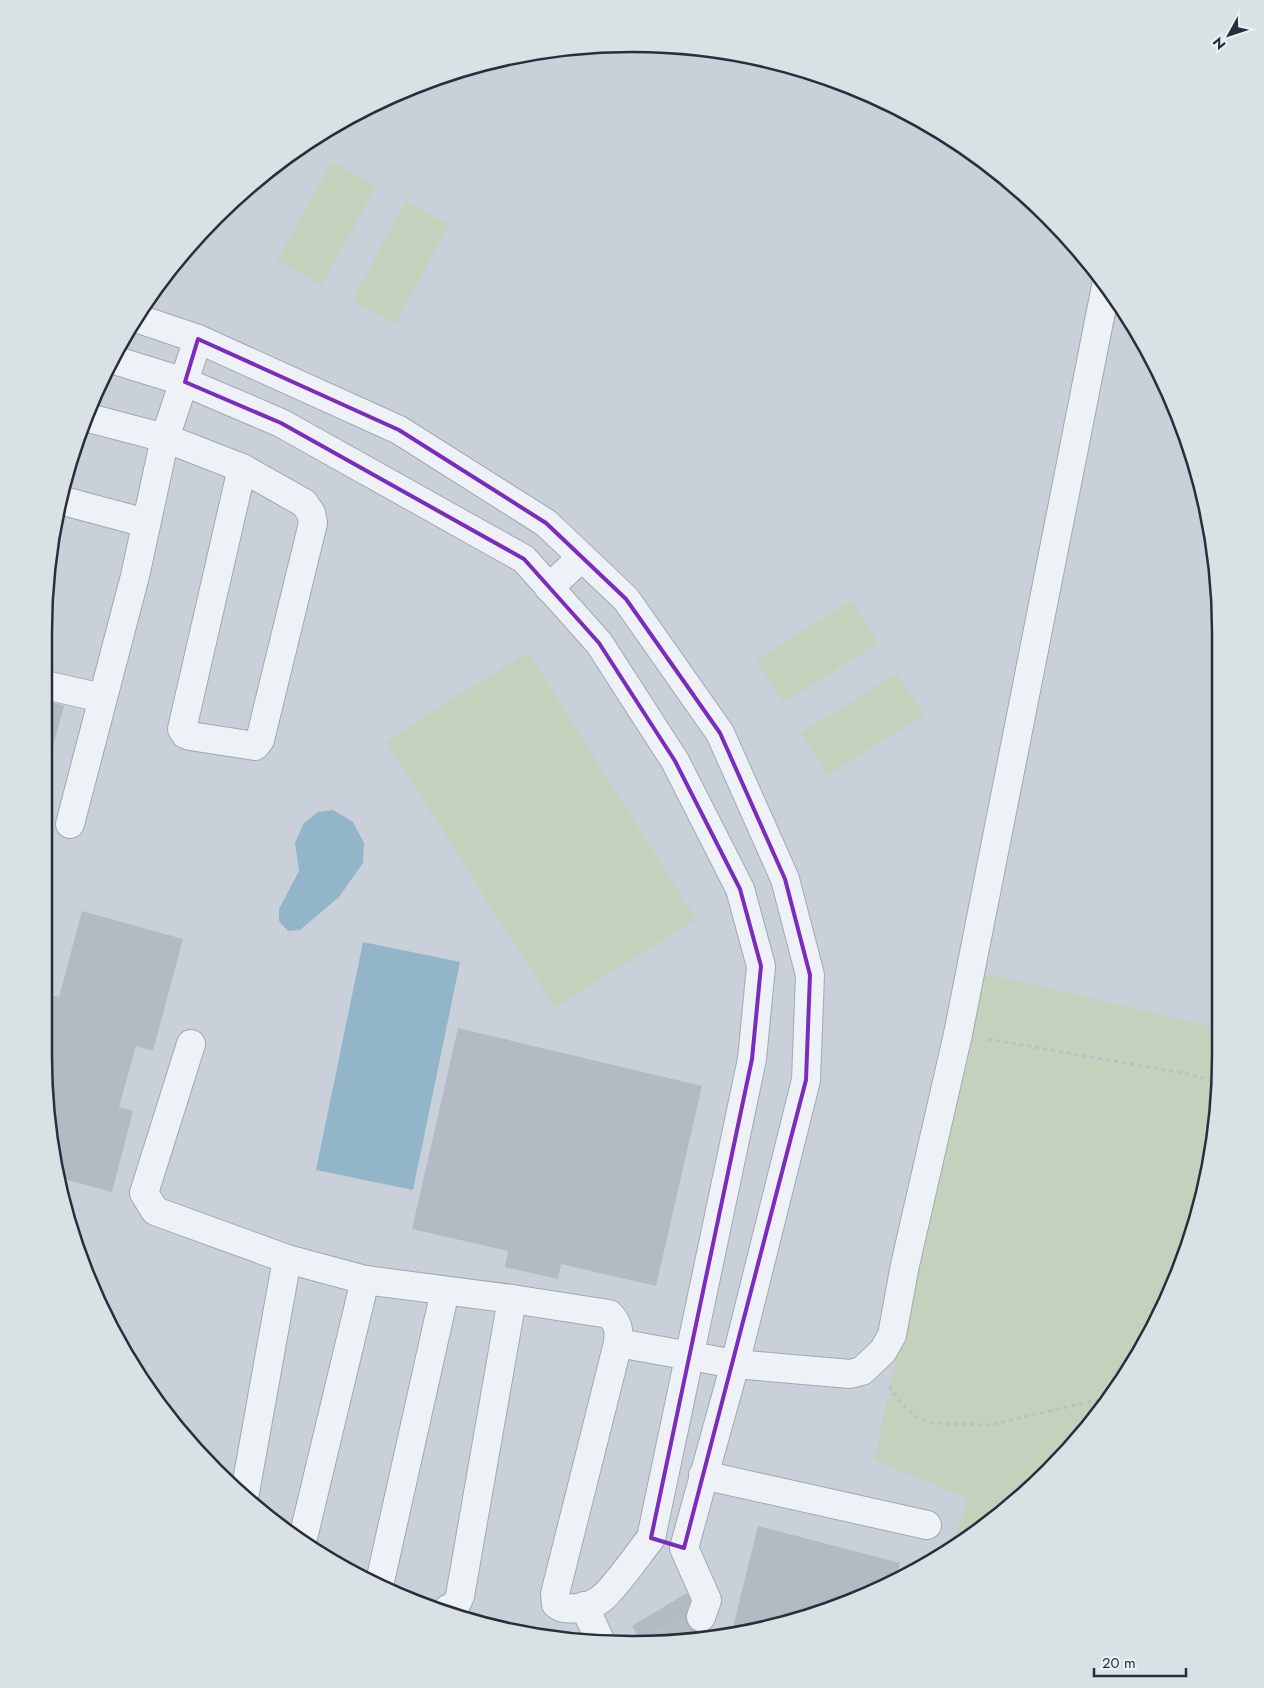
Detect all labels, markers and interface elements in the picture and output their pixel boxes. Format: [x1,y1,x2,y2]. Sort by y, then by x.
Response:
north arrow [1204,10,1254,60]
text: N [1208,33,1230,54]
scale bar [1094,1646,1186,1678]
text: 20 m [1102,1652,1136,1674]

